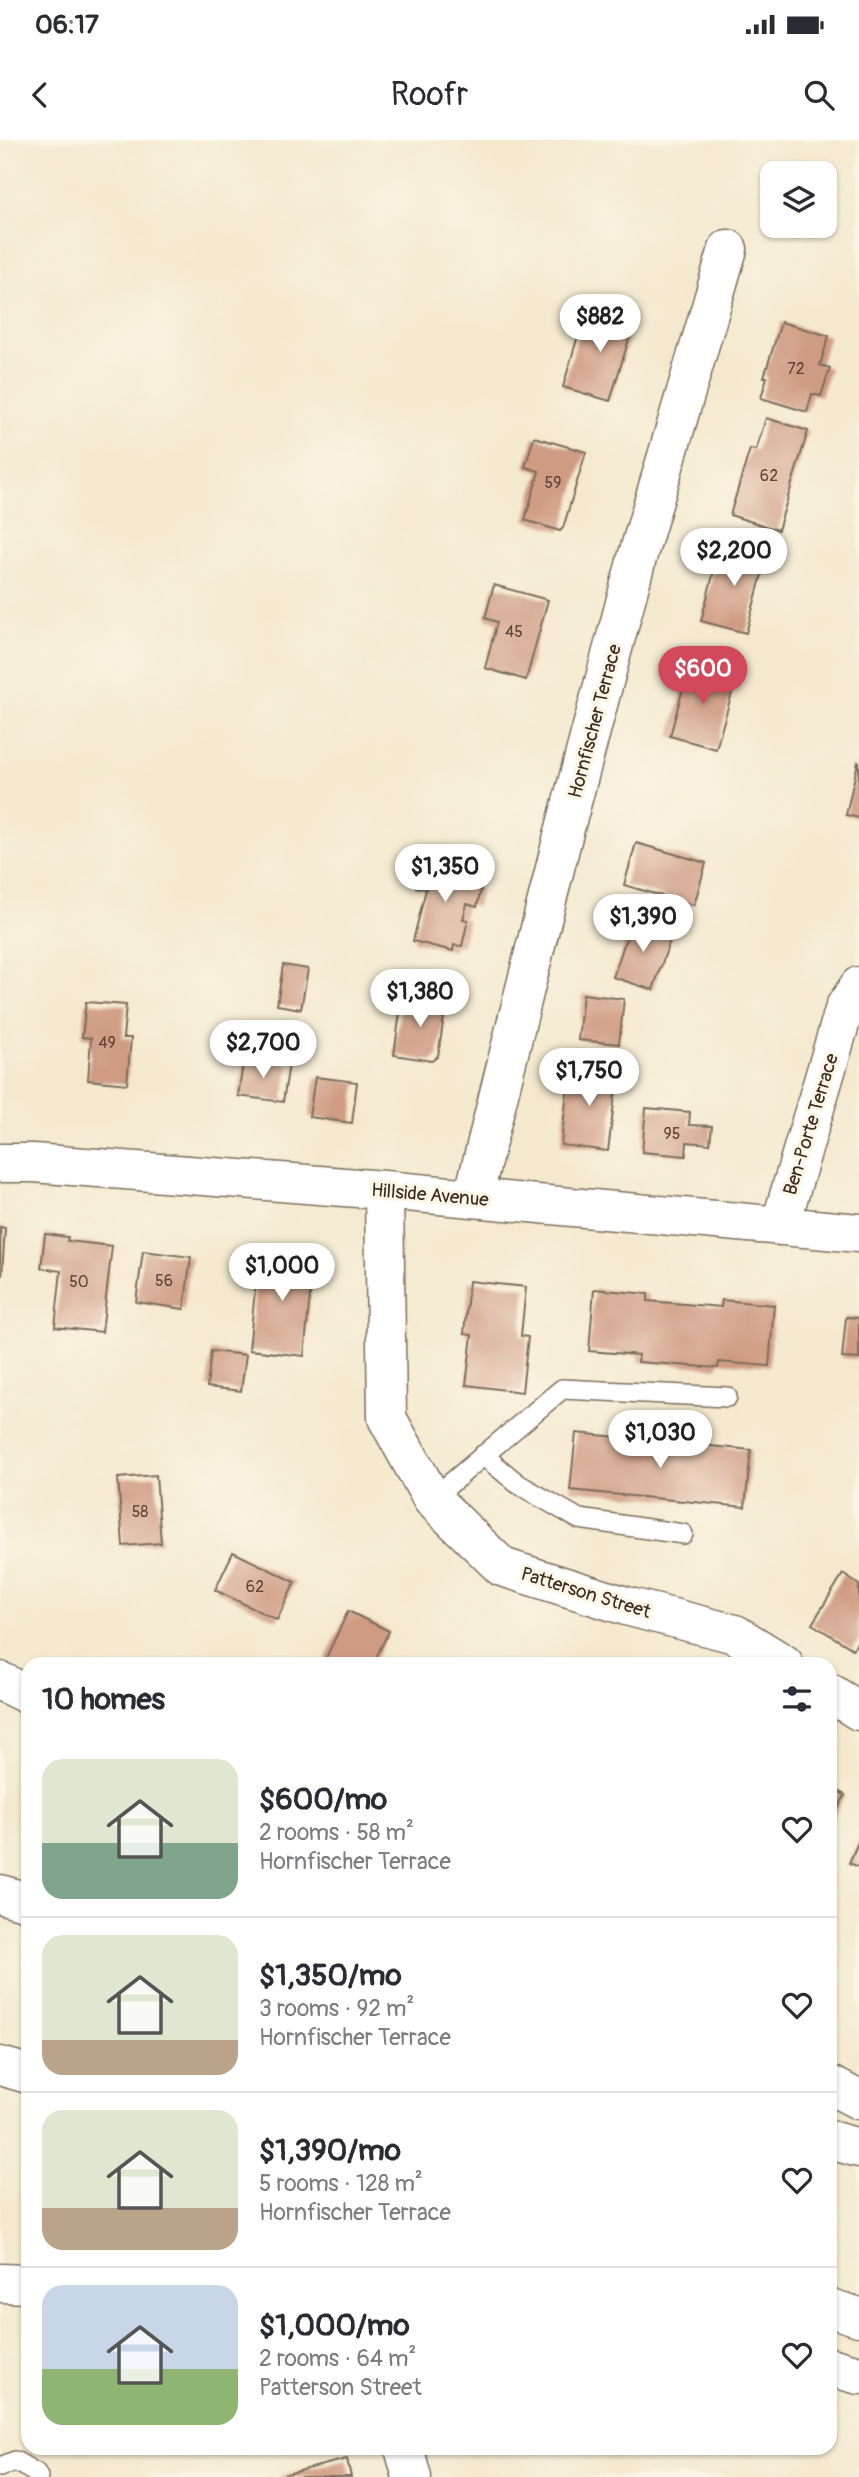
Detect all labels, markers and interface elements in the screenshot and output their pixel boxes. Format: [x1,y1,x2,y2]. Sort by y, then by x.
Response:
text: 06:17 [35,9,99,41]
text: Roofr [391,75,468,115]
icon: back [21,76,59,114]
icon: search [800,76,838,114]
map controls [760,161,837,238]
button: layers [760,161,837,238]
pin: $882 [559,294,641,354]
text: $882 [576,302,624,331]
house number: 72 [787,359,805,379]
house number: 62 [760,466,778,486]
house number: 59 [545,473,561,493]
pin: $2,200 [677,528,791,588]
text: $2,200 [696,536,772,565]
house number: 45 [505,622,523,642]
street label: Hornfischer Terrace [563,641,627,801]
pin: $600 [662,646,744,706]
text: $600 [674,654,732,683]
pin: $1,350 [388,844,502,904]
text: $1,350 [411,852,479,881]
pin: $1,390 [586,894,700,954]
text: $1,390 [609,902,677,931]
pin: $1,380 [363,970,477,1029]
text: $1,380 [386,977,454,1006]
pin: $2,700 [206,1020,320,1080]
text: $2,700 [226,1028,300,1057]
house number: 49 [98,1033,116,1053]
pin: $1,750 [532,1048,646,1108]
street label: Ben-Porte Terrace [778,1050,844,1198]
text: $1,750 [555,1056,623,1085]
house number: 95 [664,1124,680,1144]
street label: Hillside Avenue [370,1178,490,1212]
pin: $1,000 [225,1244,339,1303]
text: $1,000 [245,1251,319,1280]
house number: 56 [155,1271,173,1291]
house number: 50 [69,1272,89,1292]
pin: $1,030 [603,1410,717,1470]
text: $1,030 [624,1418,696,1447]
house number: 58 [132,1502,148,1522]
street label: Patterson Street [518,1562,654,1624]
house number: 62 [246,1577,264,1597]
icon: filters [778,1680,816,1718]
text: 10 homes [42,1681,165,1718]
text: $600/mo [259,1781,387,1818]
icon: home [98,1787,182,1871]
icon: heart [778,1810,816,1848]
text: 2 rooms · 58 m² [259,1818,414,1847]
text: Hornfischer Terrace [259,1847,451,1876]
text: $1,350/mo [259,1957,402,1994]
icon: home [98,1963,182,2047]
icon: heart [778,1986,816,2024]
text: 3 rooms · 92 m² [259,1994,414,2023]
text: Hornfischer Terrace [259,2023,451,2052]
text: $1,390/mo [259,2132,401,2169]
icon: home [98,2138,182,2222]
icon: heart [778,2161,816,2199]
text: 5 rooms · 128 m² [259,2169,423,2198]
text: Hornfischer Terrace [259,2198,451,2227]
text: $1,000/mo [259,2307,410,2344]
icon: home [98,2313,182,2397]
icon: heart [778,2336,816,2374]
text: 2 rooms · 64 m² [259,2344,416,2373]
text: Patterson Street [259,2373,422,2402]

